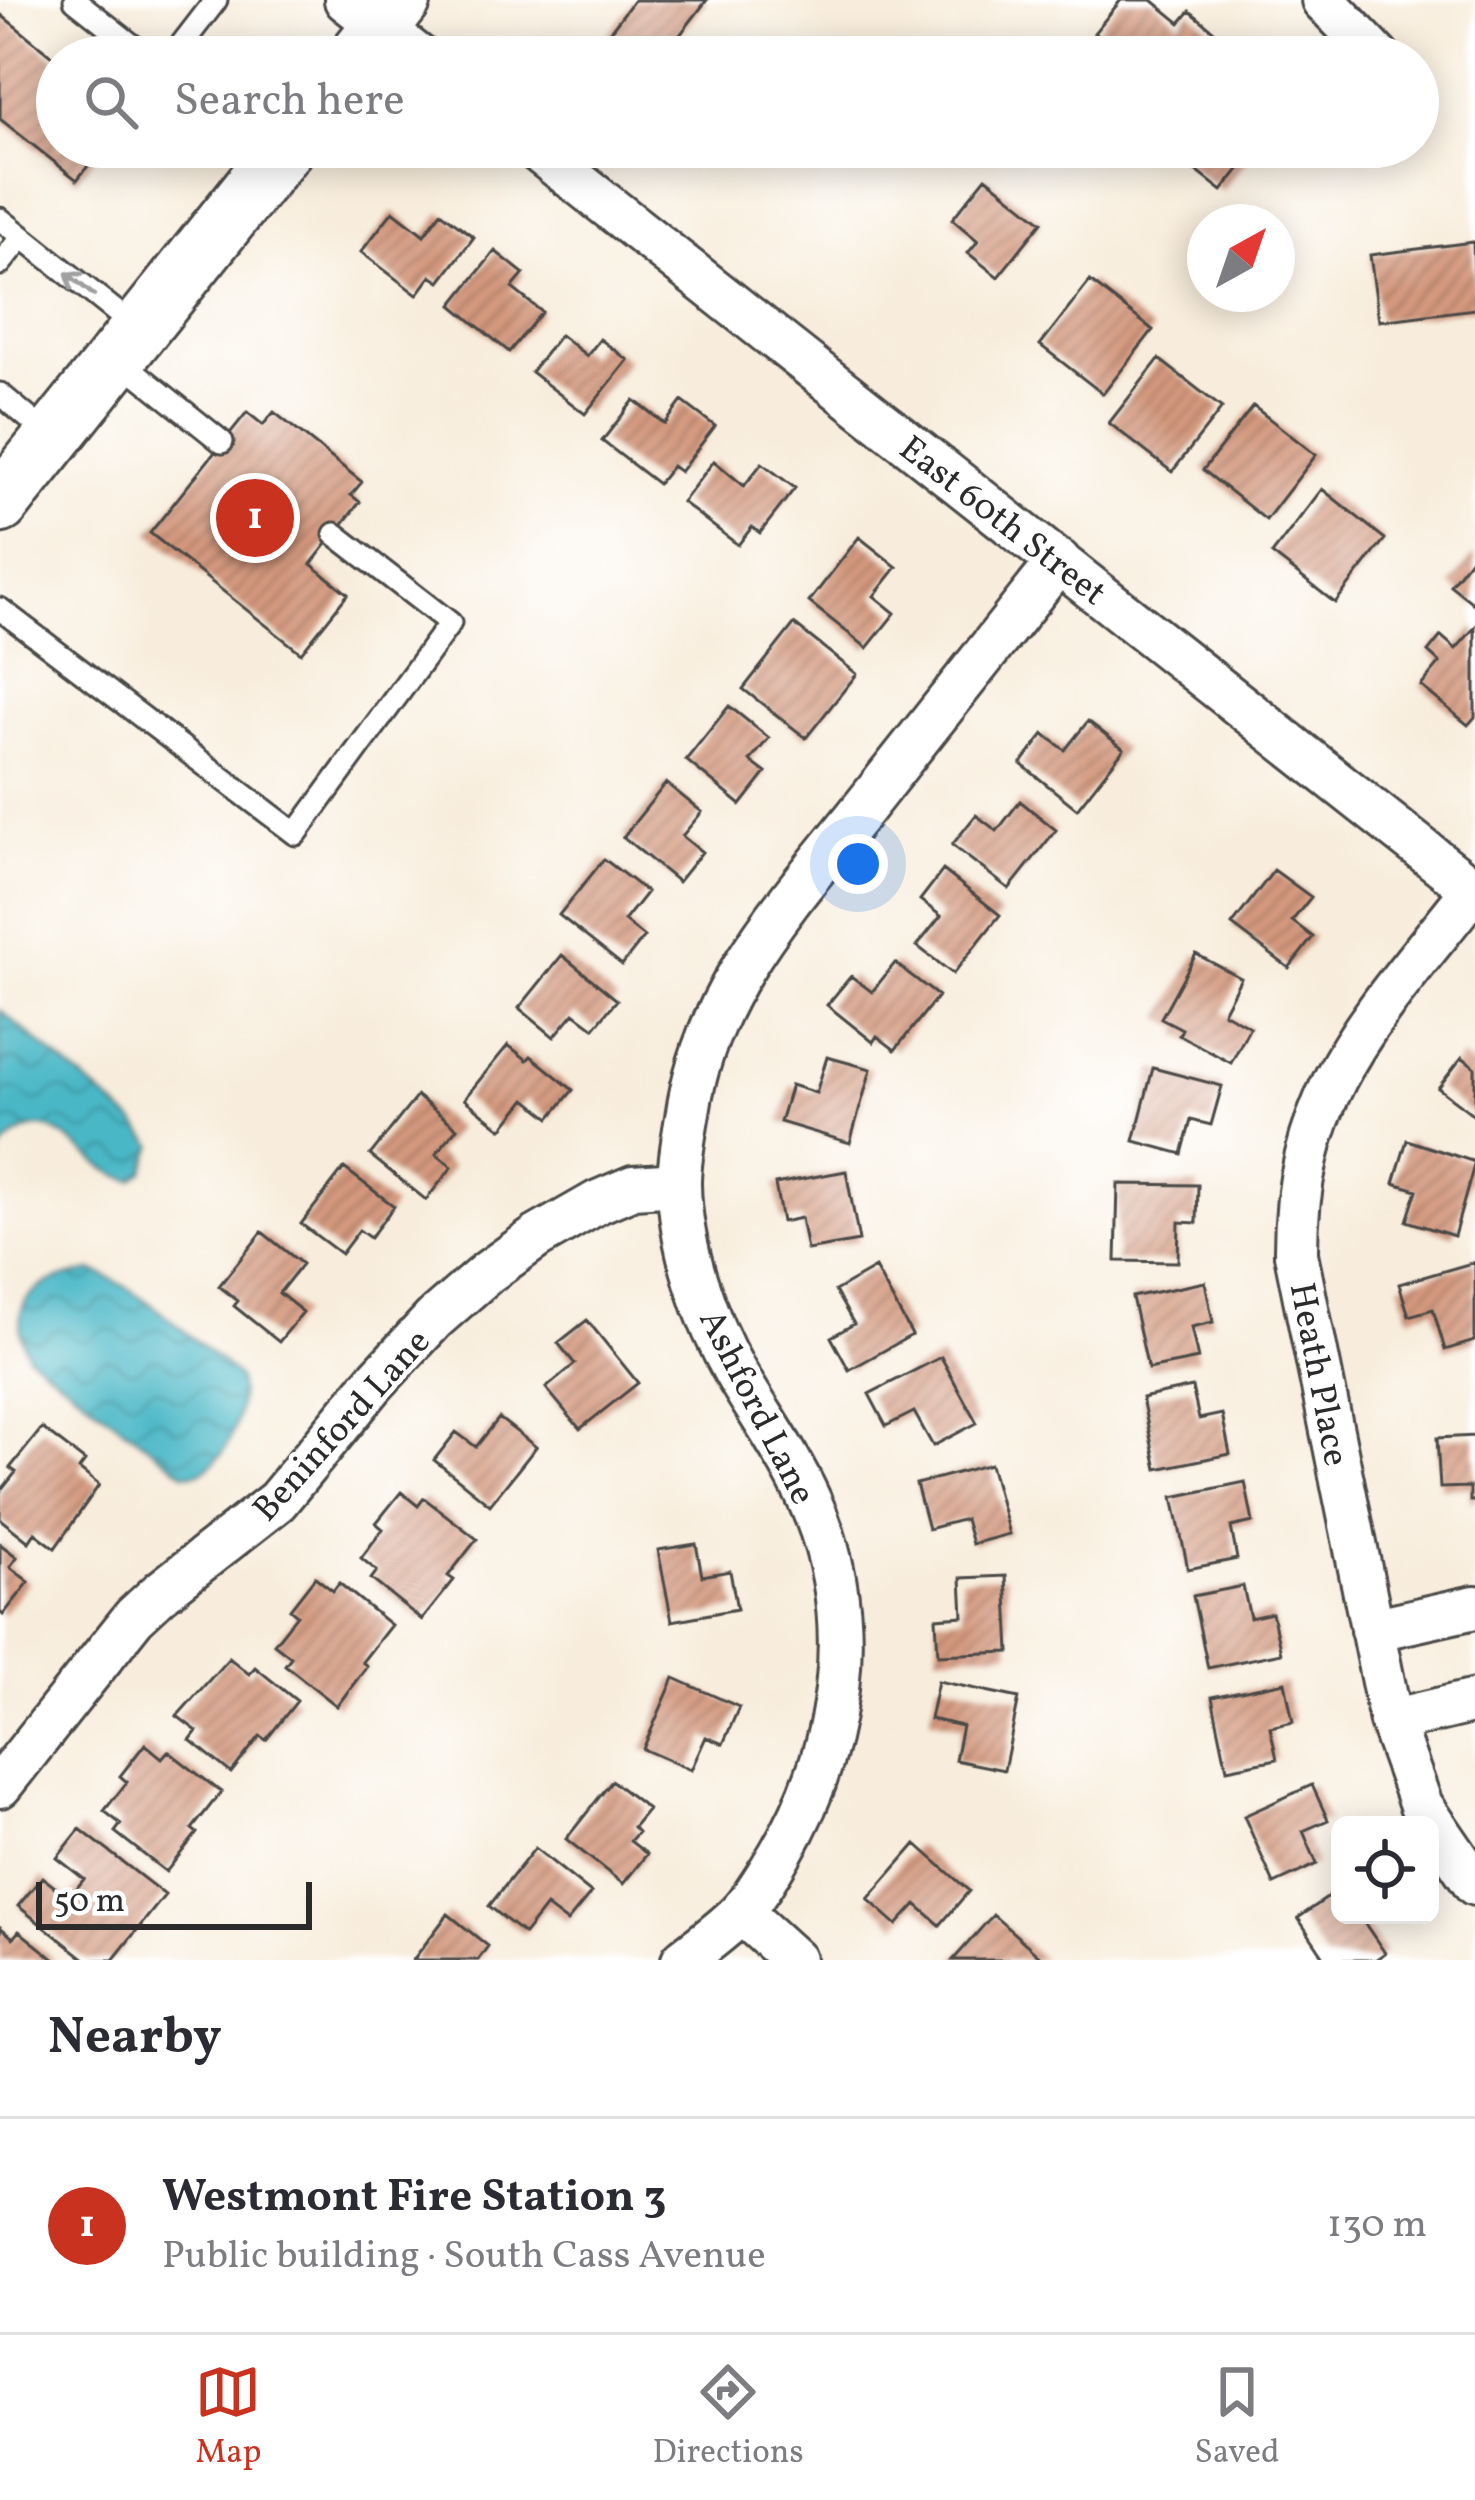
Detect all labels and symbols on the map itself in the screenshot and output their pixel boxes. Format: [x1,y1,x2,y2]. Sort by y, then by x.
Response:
north arrow [1187,204,1295,312]
one-way arrow [65,271,97,297]
street label: East 60th Street [888,425,1116,619]
pin: 1 [216,473,294,563]
your location [828,834,888,894]
street label: Heath Place [1275,1279,1359,1471]
street label: Ashford Lane [685,1302,826,1514]
street label: Beninford Lane [243,1319,443,1534]
scale bar [36,1876,312,1929]

